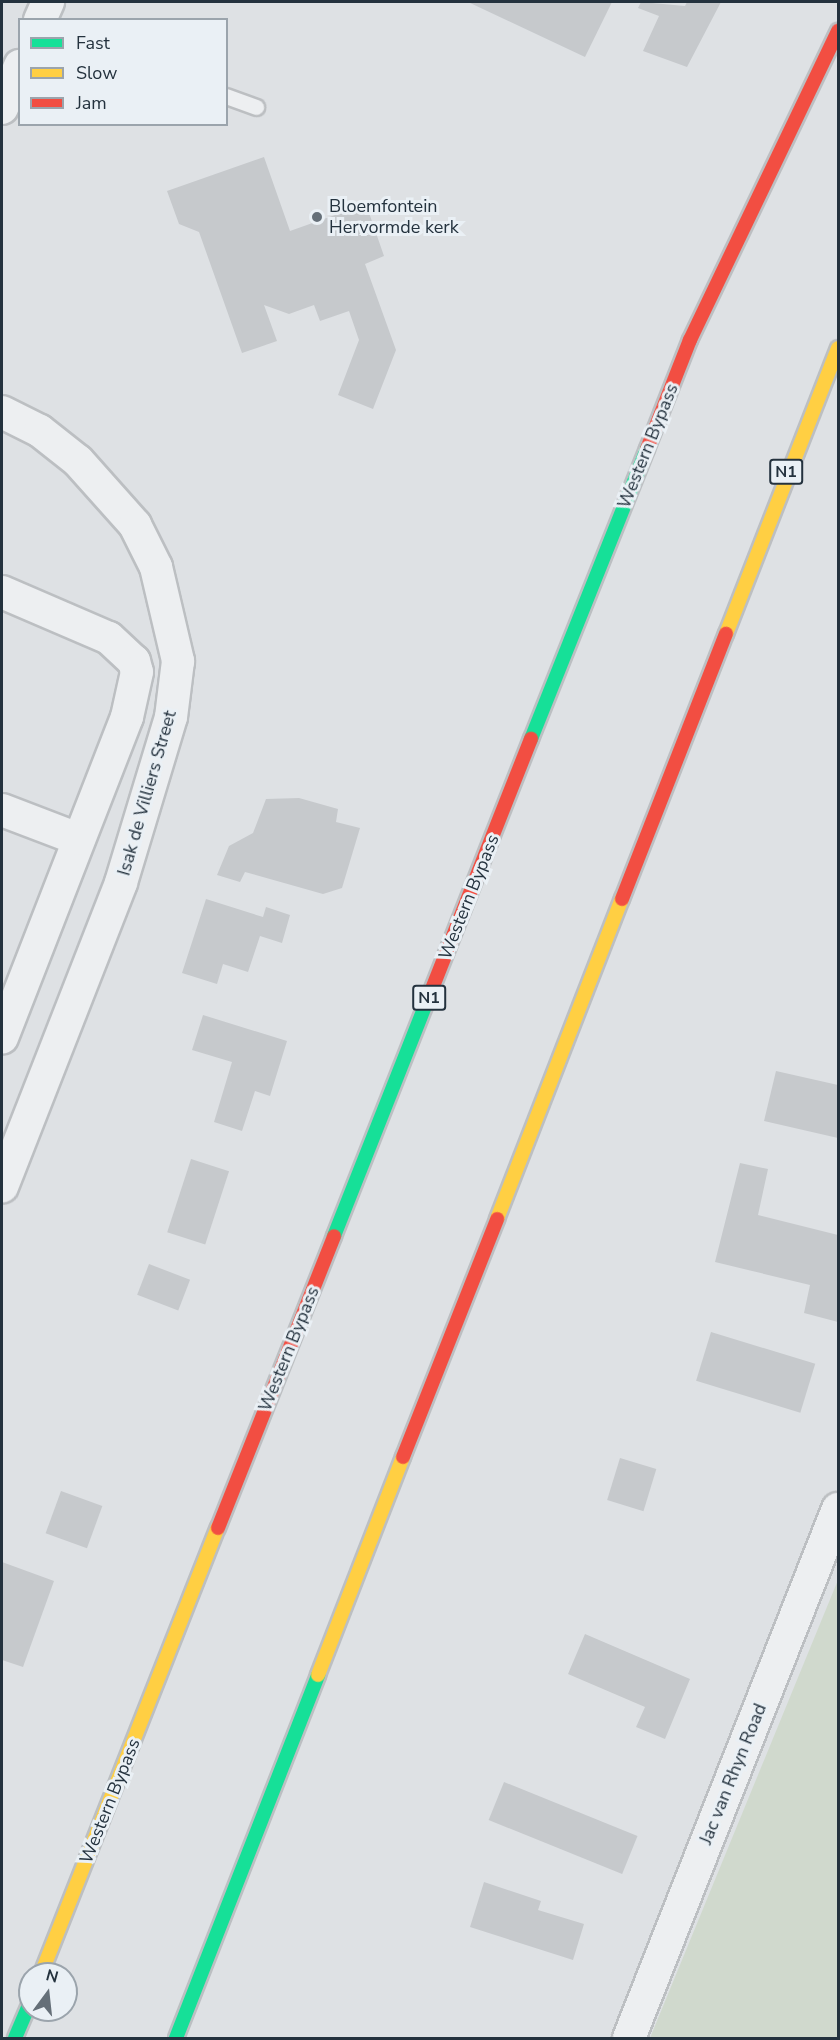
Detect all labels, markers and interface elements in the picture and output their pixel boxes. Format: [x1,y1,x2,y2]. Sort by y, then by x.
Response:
legend [18,18,228,126]
text: Fast [76,31,110,55]
text: Slow [76,61,117,85]
text: Jam [76,91,107,115]
place label: Bloemfontein Hervormde kerk [329,196,459,238]
marker: Bloemfontein Hervormde kerk [310,210,324,224]
street label: Western Bypass [613,380,683,512]
road number: N1 [768,459,804,485]
street label: Isak de Villiers Street [113,708,181,878]
street label: Western Bypass [434,831,504,963]
road number: N1 [411,985,447,1011]
street label: Western Bypass [254,1283,324,1415]
street label: Jac van Rhyn Road [695,1700,771,1848]
street label: Western Bypass [75,1735,145,1867]
north arrow [18,1962,78,2022]
text: N [44,1964,61,1989]

